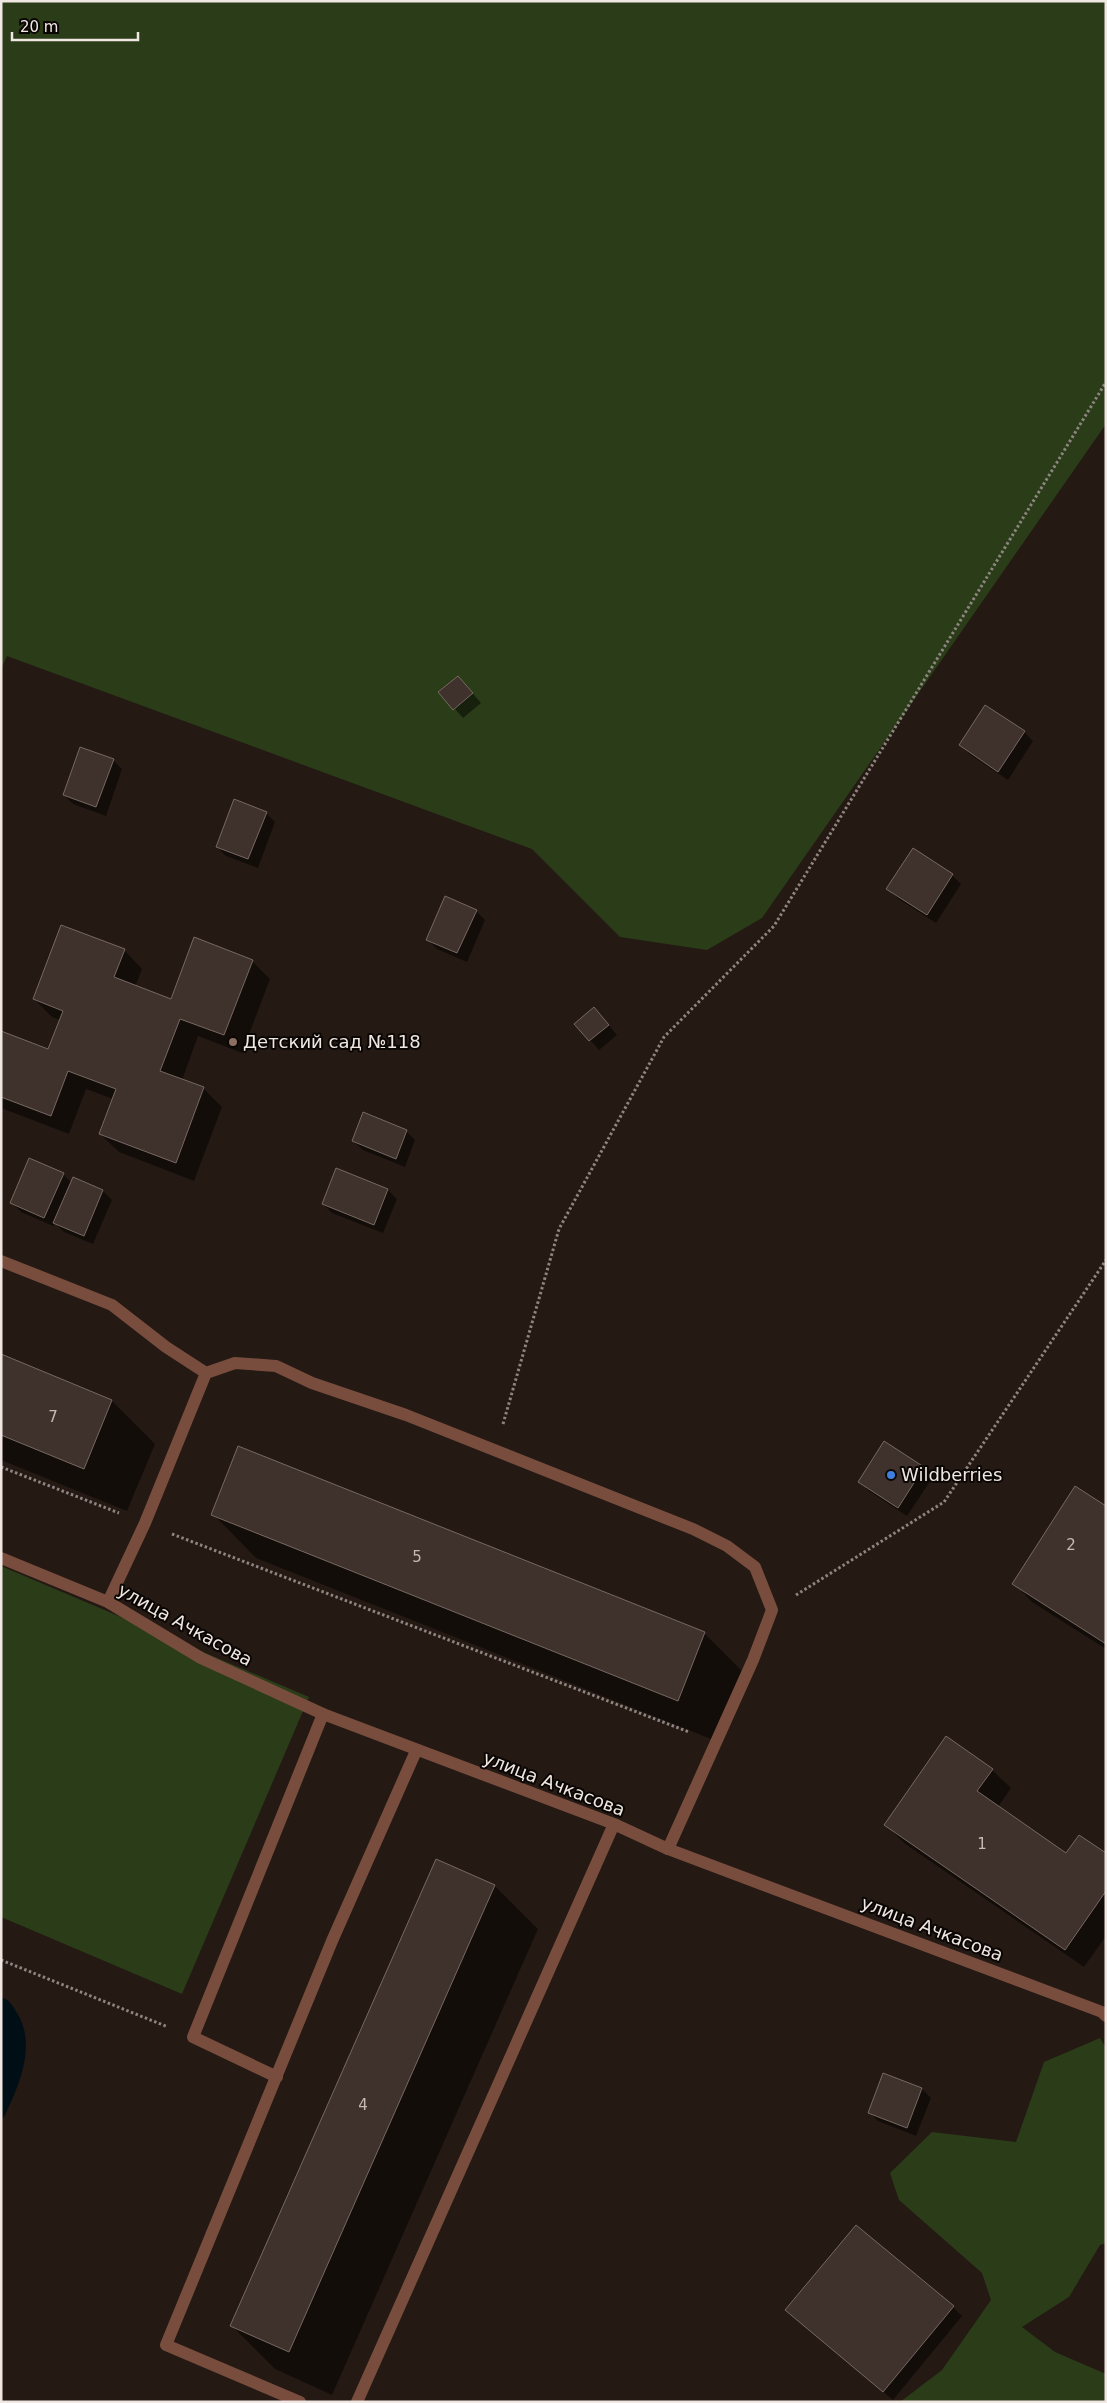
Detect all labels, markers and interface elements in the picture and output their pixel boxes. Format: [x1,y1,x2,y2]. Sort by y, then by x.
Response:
scale bar [12,10,139,42]
text: 20 m [20,18,58,36]
place label: Детский сад №118 [243,1031,421,1052]
marker: Детский сад №118 [227,1036,239,1048]
house number: 7 [48,1408,58,1426]
place label: Wildberries [901,1464,1002,1485]
marker: Wildberries [885,1469,897,1481]
house number: 2 [1066,1536,1076,1554]
house number: 5 [412,1548,422,1566]
street label: улица Ачкасова [114,1579,256,1670]
street label: улица Ачкасова [480,1747,628,1820]
house number: 1 [977,1835,987,1853]
street label: улица Ачкасова [858,1892,1006,1965]
house number: 4 [358,2096,368,2114]

